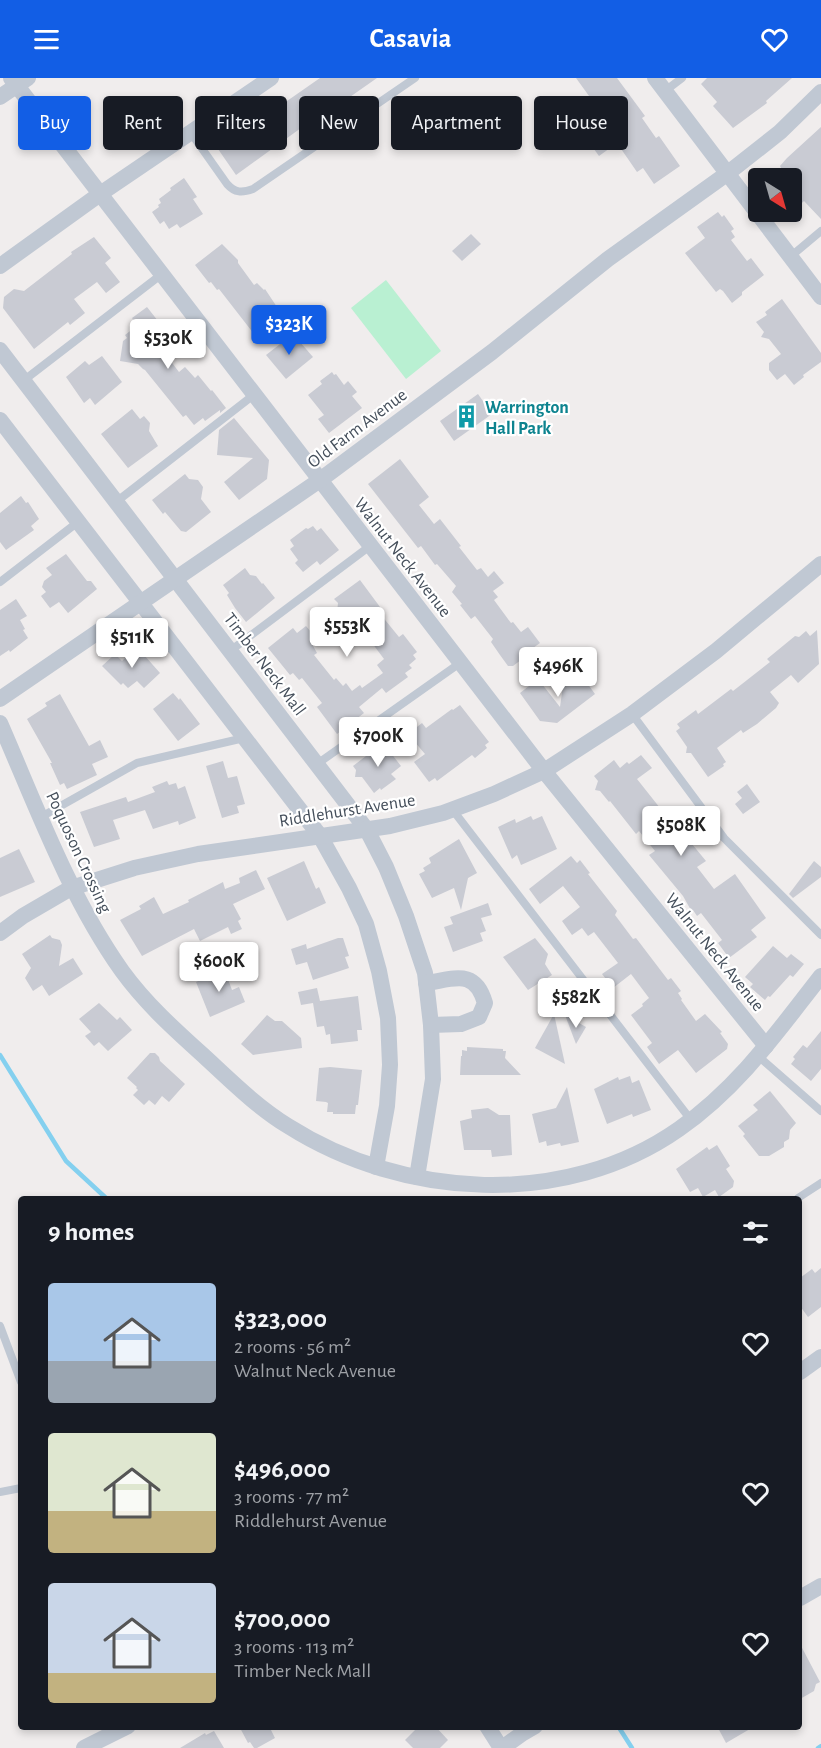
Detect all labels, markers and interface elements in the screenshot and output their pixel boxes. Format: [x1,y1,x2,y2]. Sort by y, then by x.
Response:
icon: menu [30,23,63,56]
icon: heart [758,23,791,56]
text: Casavia [369,25,452,52]
chip: Buy [18,96,91,150]
chip: Rent [103,96,183,150]
chip: Filters [195,96,287,150]
chip: New [299,96,379,150]
chip: Apartment [391,96,522,150]
chip: House [534,96,628,150]
north arrow [748,168,802,222]
map controls [748,168,802,222]
pin: $323K [247,305,331,356]
text: $323K [265,314,313,334]
pin: $530K [126,319,210,370]
text: $530K [144,328,192,348]
street label: Old Farm Avenue [305,386,411,472]
place label: Warrington Hall Park [485,399,569,438]
building icon: Warrington Hall Park [454,404,480,430]
street label: Walnut Neck Avenue [350,495,454,621]
pin: $553K [305,607,389,658]
street label: Timber Neck Mall [220,610,309,719]
text: $553K [324,616,370,636]
pin: $511K [90,618,174,669]
text: $511K [110,627,154,647]
pin: $496K [516,647,600,698]
text: $496K [533,656,583,676]
pin: $700K [336,717,420,768]
text: $700K [353,726,403,746]
street label: Poquoson Crossing [42,789,114,916]
street label: Riddlehurst Avenue [278,791,417,831]
pin: $508K [639,806,723,857]
text: $508K [656,815,706,835]
street label: Walnut Neck Avenue [661,890,767,1015]
pin: $600K [177,942,261,993]
text: $600K [193,951,245,971]
pin: $582K [534,978,618,1029]
text: $582K [552,987,600,1007]
icon: filters [739,1216,772,1249]
text: 9 homes [48,1219,134,1245]
text: $323,000 [234,1306,327,1332]
icon: home [96,1307,168,1379]
icon: heart [739,1327,772,1360]
text: 2 rooms · 56 m² [234,1337,351,1357]
text: Walnut Neck Avenue [234,1361,396,1381]
text: $496,000 [234,1456,331,1482]
icon: home [96,1457,168,1529]
icon: heart [739,1477,772,1510]
text: 3 rooms · 77 m² [234,1487,349,1507]
text: Riddlehurst Avenue [234,1511,387,1531]
text: $700,000 [234,1606,331,1632]
icon: home [96,1607,168,1679]
icon: heart [739,1627,772,1660]
text: 3 rooms · 113 m² [234,1637,354,1657]
text: Timber Neck Mall [234,1661,371,1681]

